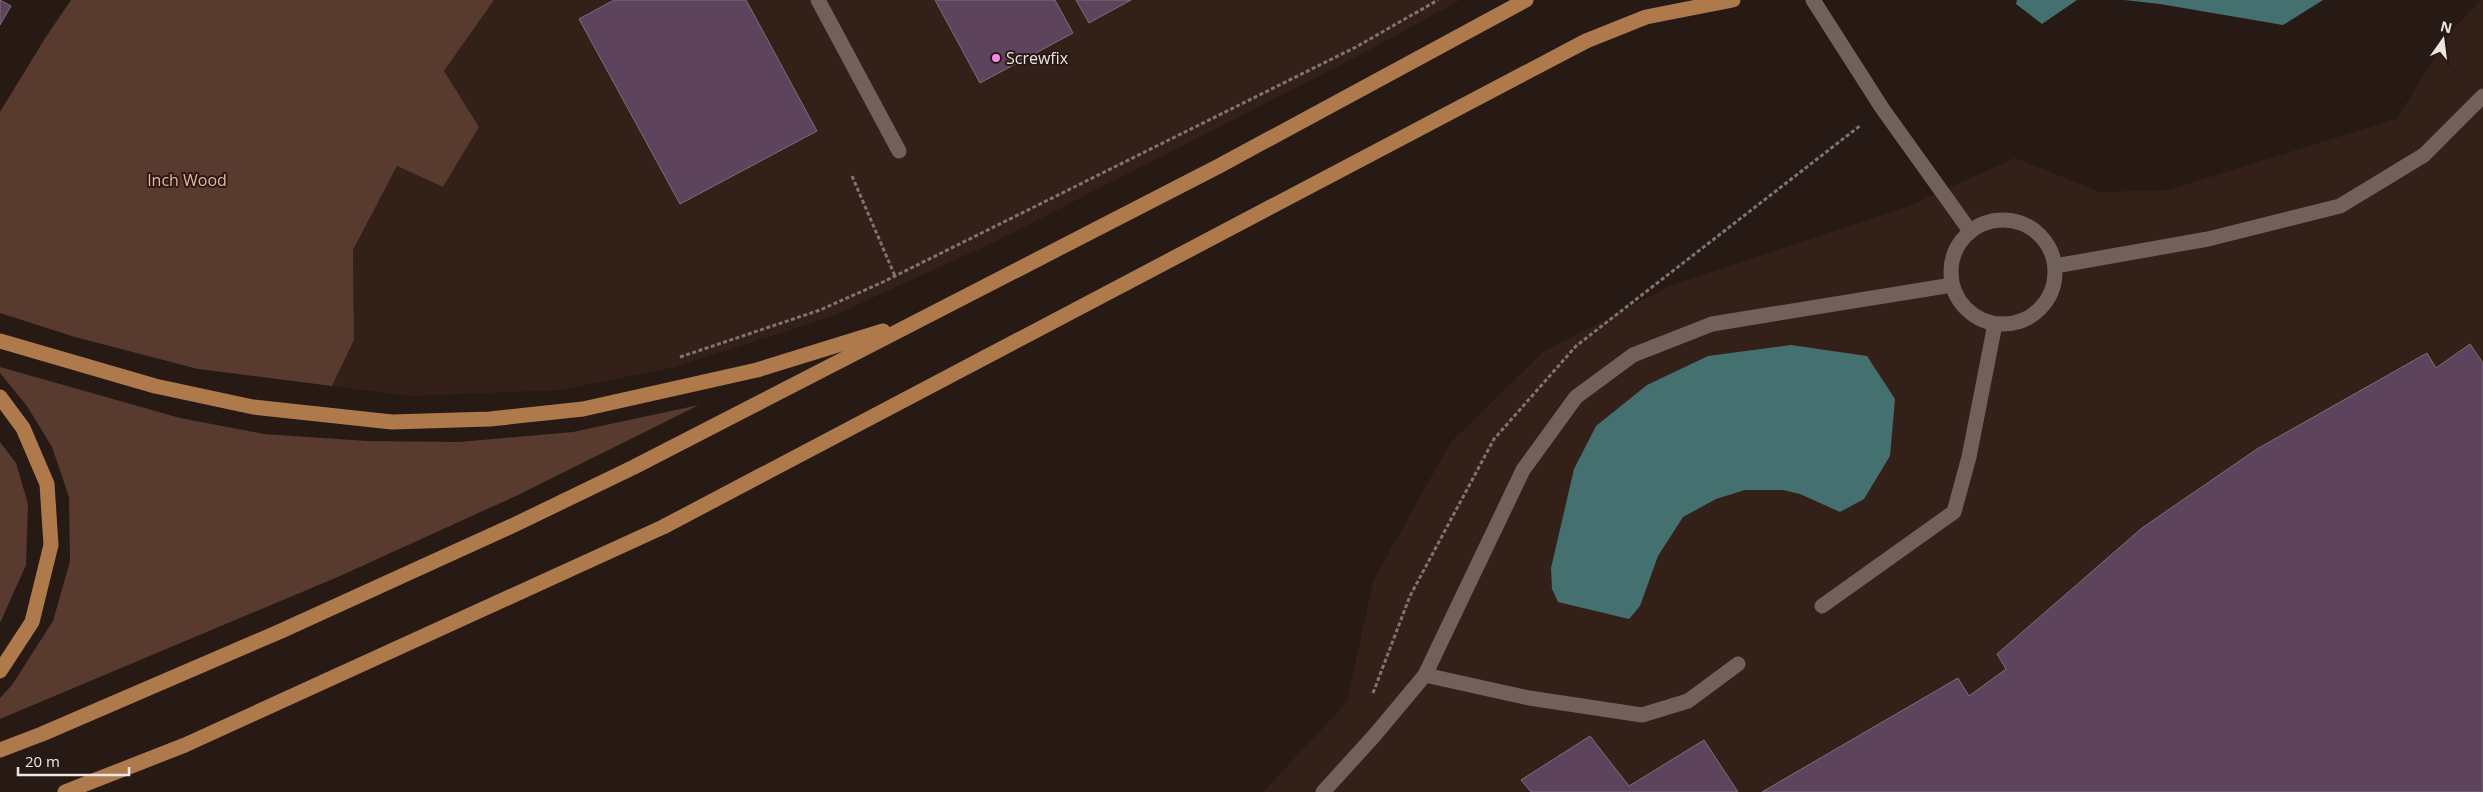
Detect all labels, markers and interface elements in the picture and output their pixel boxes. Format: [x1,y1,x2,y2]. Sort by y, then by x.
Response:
north arrow [2418,15,2468,65]
text: N [2438,16,2454,37]
place label: Screwfix [1006,47,1069,69]
marker: Screwfix [990,52,1002,64]
park label: Inch Wood [147,169,227,191]
scale bar [18,744,129,776]
text: 20 m [25,751,60,771]

